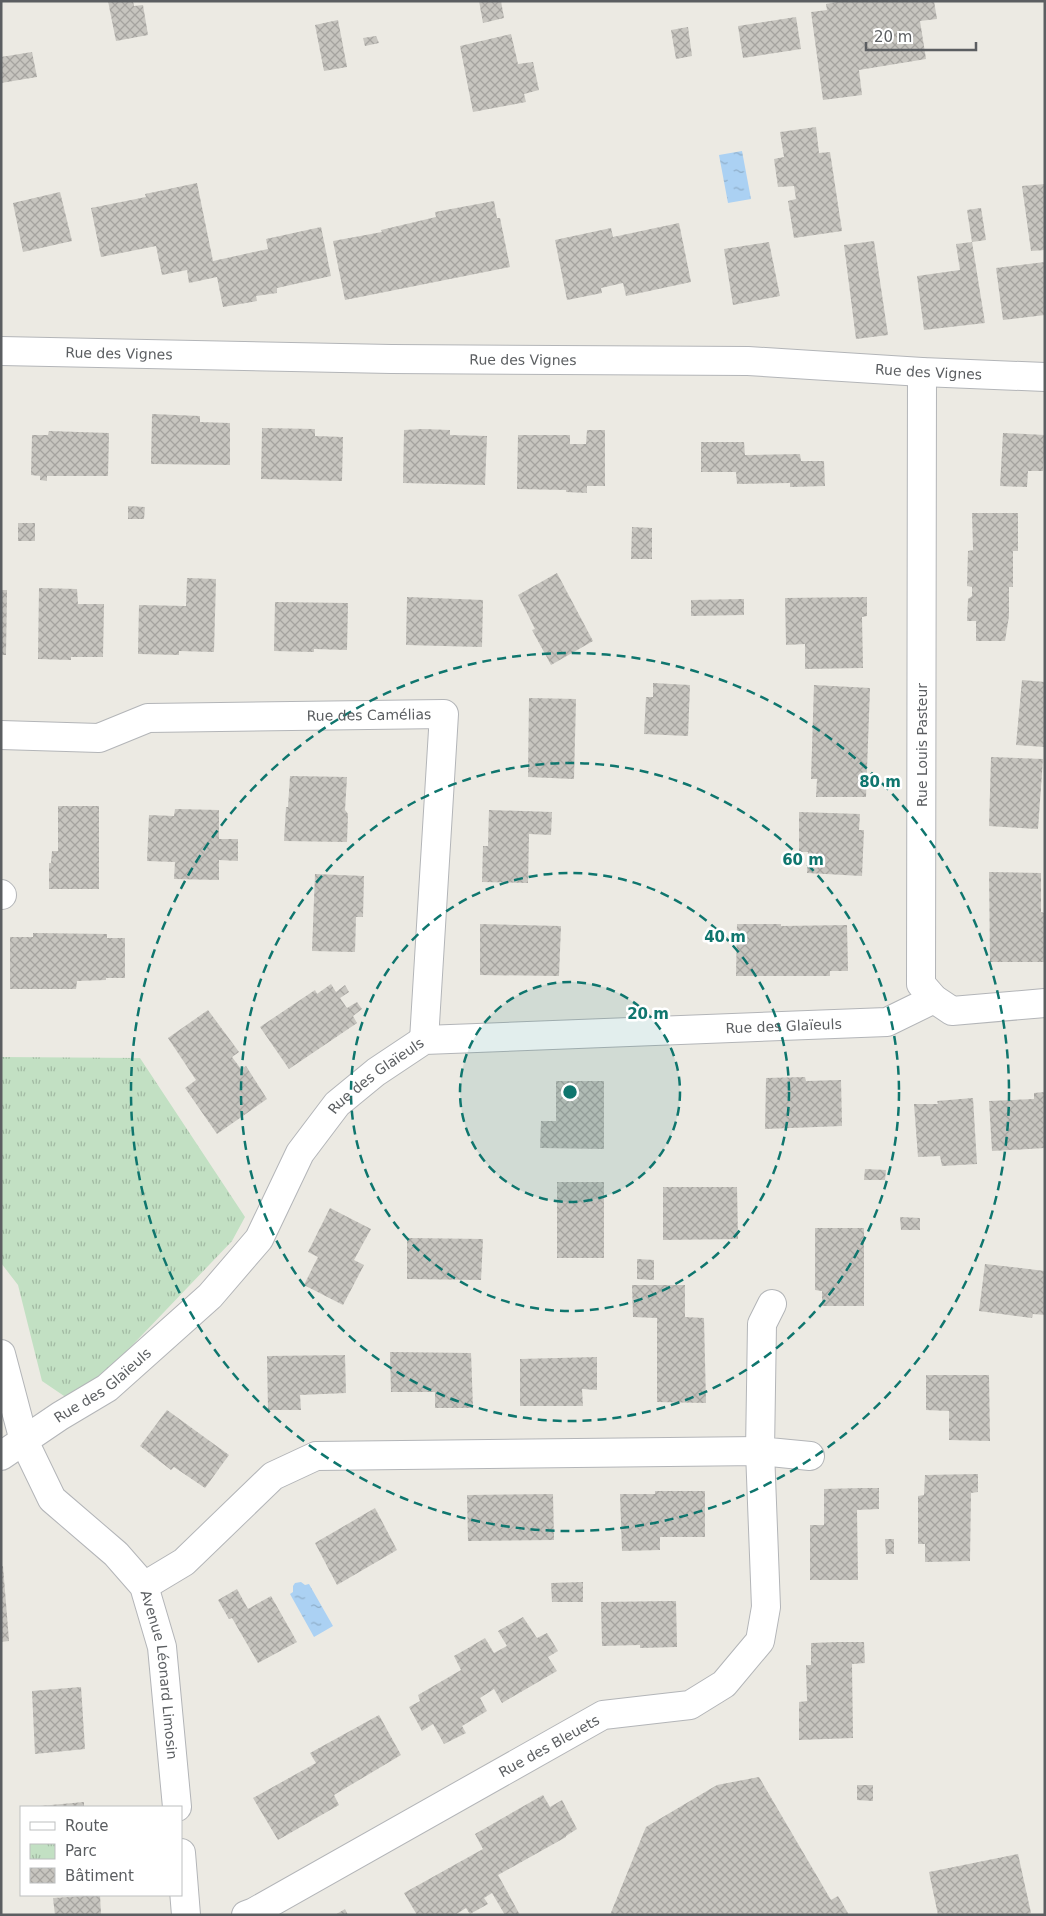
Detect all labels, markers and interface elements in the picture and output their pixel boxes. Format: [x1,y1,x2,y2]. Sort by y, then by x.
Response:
scale bar [866,20,976,52]
text: 20 m [874,28,912,46]
street label: Rue des Vignes [65,344,173,363]
street label: Rue des Vignes [469,351,577,368]
street label: Rue des Vignes [875,361,982,382]
street label: Rue Louis Pasteur [914,683,930,807]
street label: Rue des Camélias [307,706,431,724]
text: 80 m [859,773,901,791]
text: 60 m [782,851,824,869]
text: 40 m [704,928,746,946]
text: 20 m [627,1005,669,1023]
street label: Rue des Glaïeuls [725,1016,842,1036]
street label: Rue des Glaïeuls [325,1034,427,1117]
centre of rings [561,1083,579,1101]
street label: Rue des Glaïeuls [51,1345,154,1426]
street label: Avenue Léonard Limosin [138,1588,181,1760]
street label: Rue des Bleuets [496,1712,602,1780]
legend [20,1806,182,1896]
text: Route [65,1817,109,1835]
text: Parc [65,1842,97,1860]
text: Bâtiment [65,1867,134,1885]

